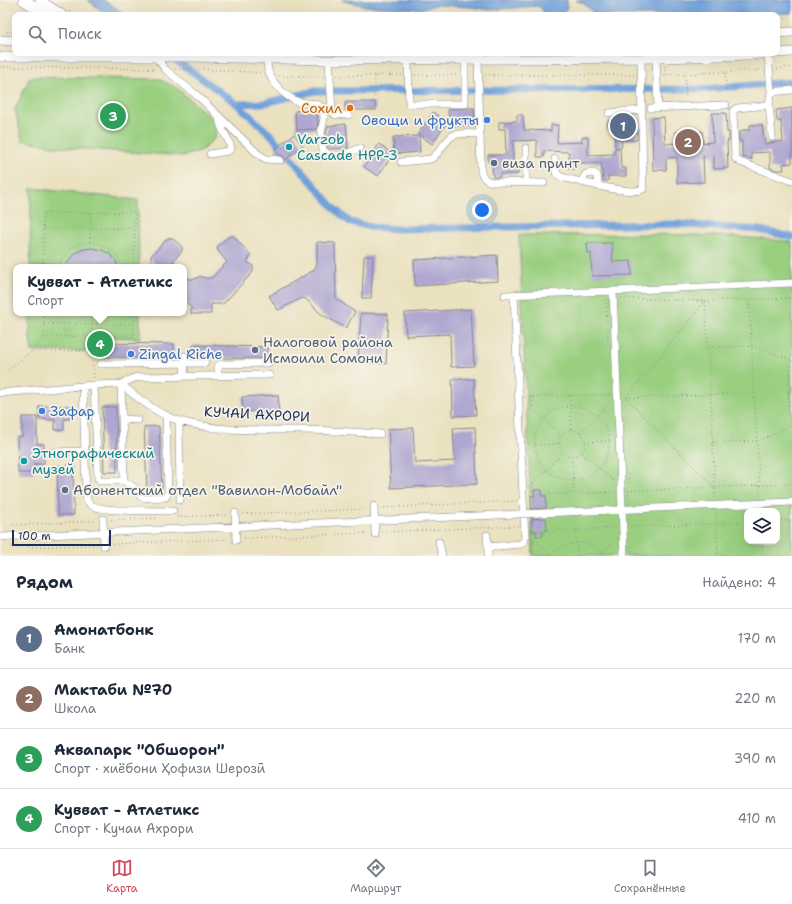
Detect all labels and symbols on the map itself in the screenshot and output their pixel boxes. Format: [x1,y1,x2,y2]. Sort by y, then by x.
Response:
place label: Сохил [301,99,342,117]
pin: 3 [100,101,126,131]
marker: Сохил [345,103,355,113]
place label: Овощи и фрукты [361,111,479,129]
pin: 1 [610,111,636,141]
marker: Овощи и фрукты [482,115,492,125]
pin: 2 [675,127,701,157]
place label: Varzob Cascade HPP-3 [297,130,398,164]
marker: Varzob Cascade HPP-3 [284,142,294,152]
place label: виза принт [502,154,580,172]
marker: виза принт [489,158,499,168]
your location [472,200,492,220]
pin: 4 [87,329,113,359]
place label: Налоговой района Исмоили Сомони [263,333,393,367]
place label: Zingal Riche [139,345,223,363]
marker: Налоговой района Исмоили Сомони [250,345,260,355]
marker: Zingal Riche [126,349,136,359]
place label: Зафар [50,402,95,420]
street label: КУЧАИ АХРОРИ [204,402,310,426]
marker: Зафар [37,406,47,416]
place label: Этнографический музей [32,444,154,478]
marker: Этнографический музей [19,456,29,466]
place label: Абонентский отдел "Вавилон-Мобайл" [73,481,342,499]
marker: Абонентский отдел "Вавилон-Мобайл" [60,485,70,495]
scale bar [12,528,111,547]

